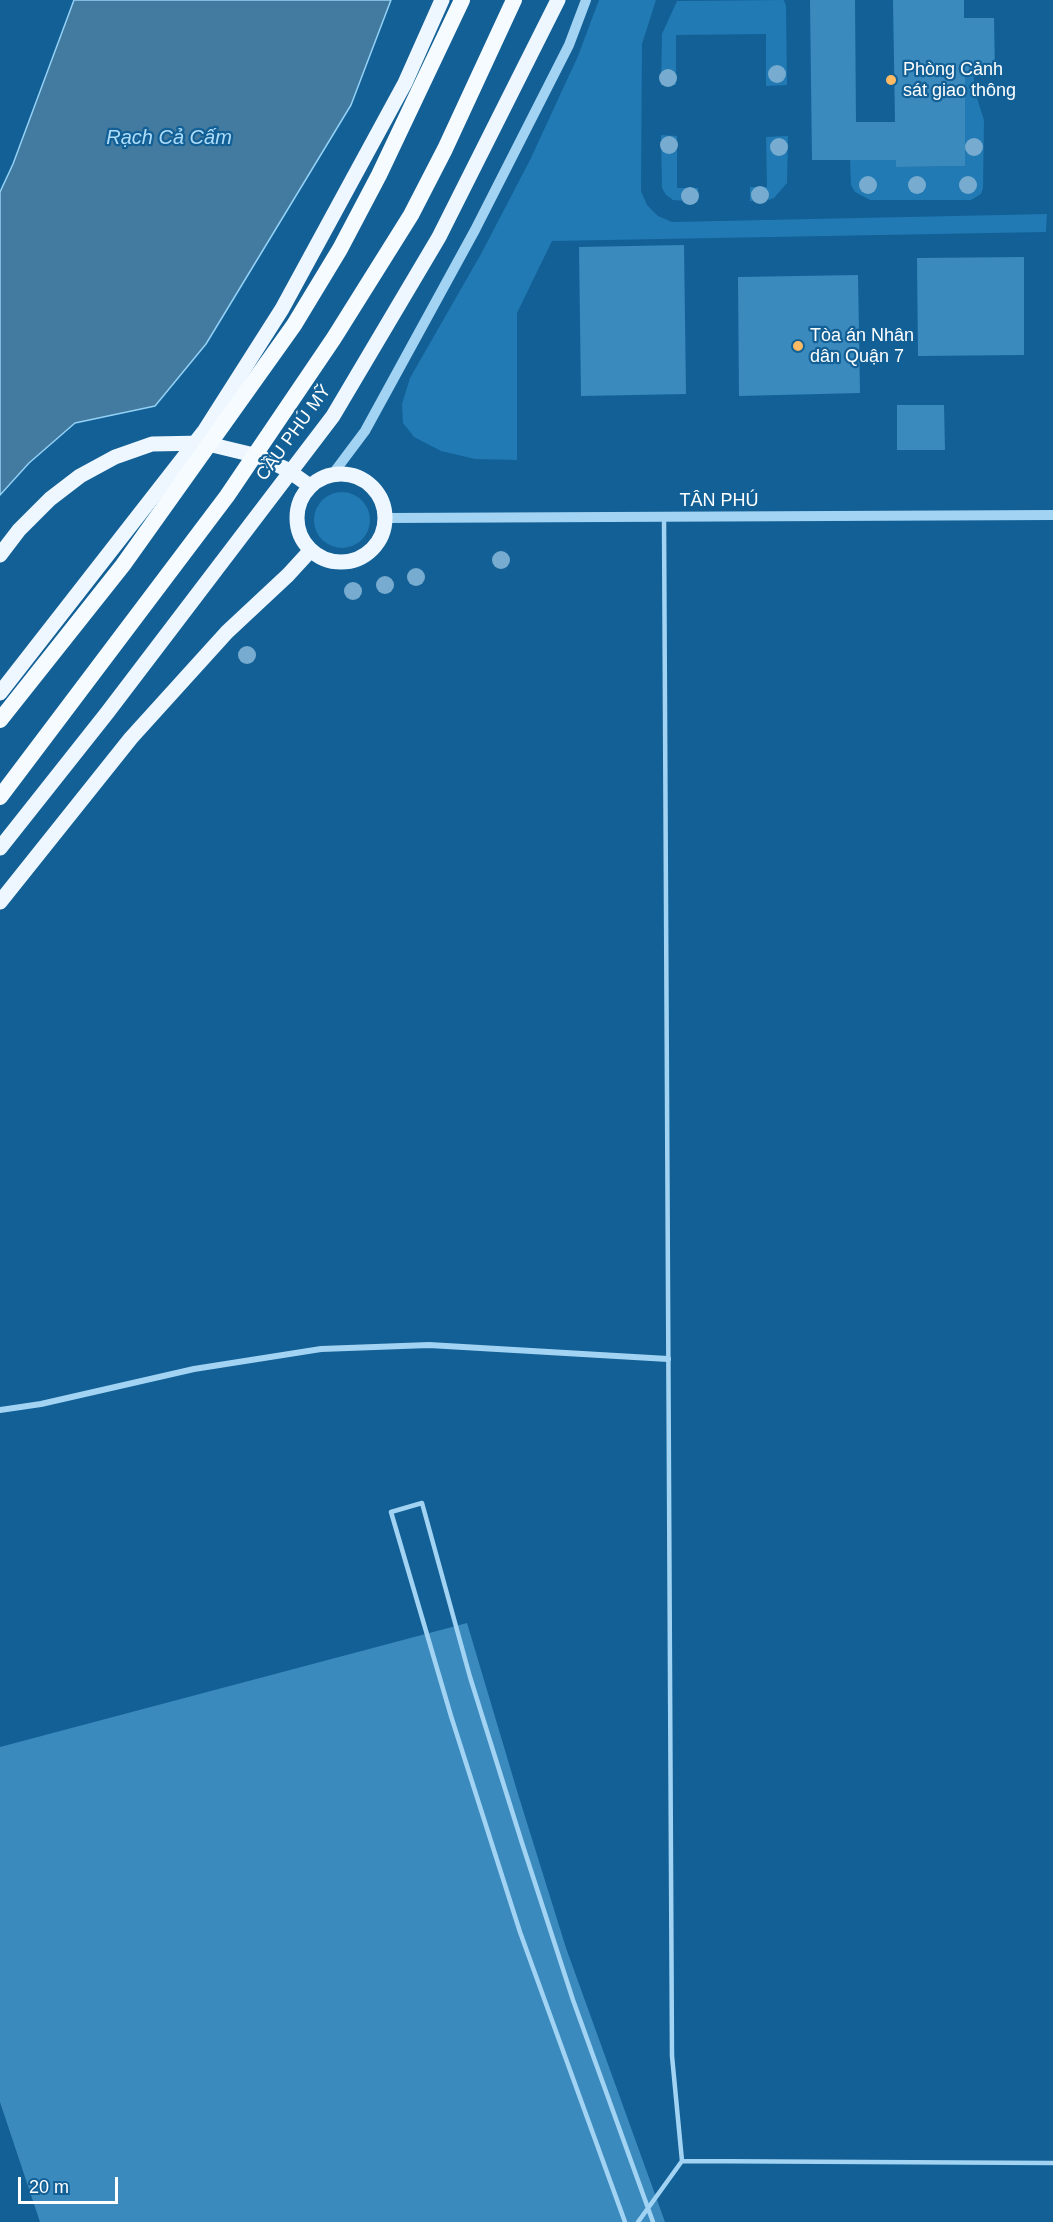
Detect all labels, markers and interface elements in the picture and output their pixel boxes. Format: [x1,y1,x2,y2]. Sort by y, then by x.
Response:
place label: Phòng Cảnh sát giao thông [903,59,1016,101]
marker: Phòng Cảnh sát giao thông [884,73,898,87]
water label: Rạch Cả Cấm [106,126,232,150]
place label: Tòa án Nhân dân Quận 7 [810,325,914,368]
marker: Tòa án Nhân dân Quận 7 [791,339,805,353]
street label: CẦU PHÚ MỸ [252,381,336,485]
street label: TÂN PHÚ [679,490,759,512]
scale bar [21,2165,122,2203]
text: 20 m [29,2177,69,2197]

